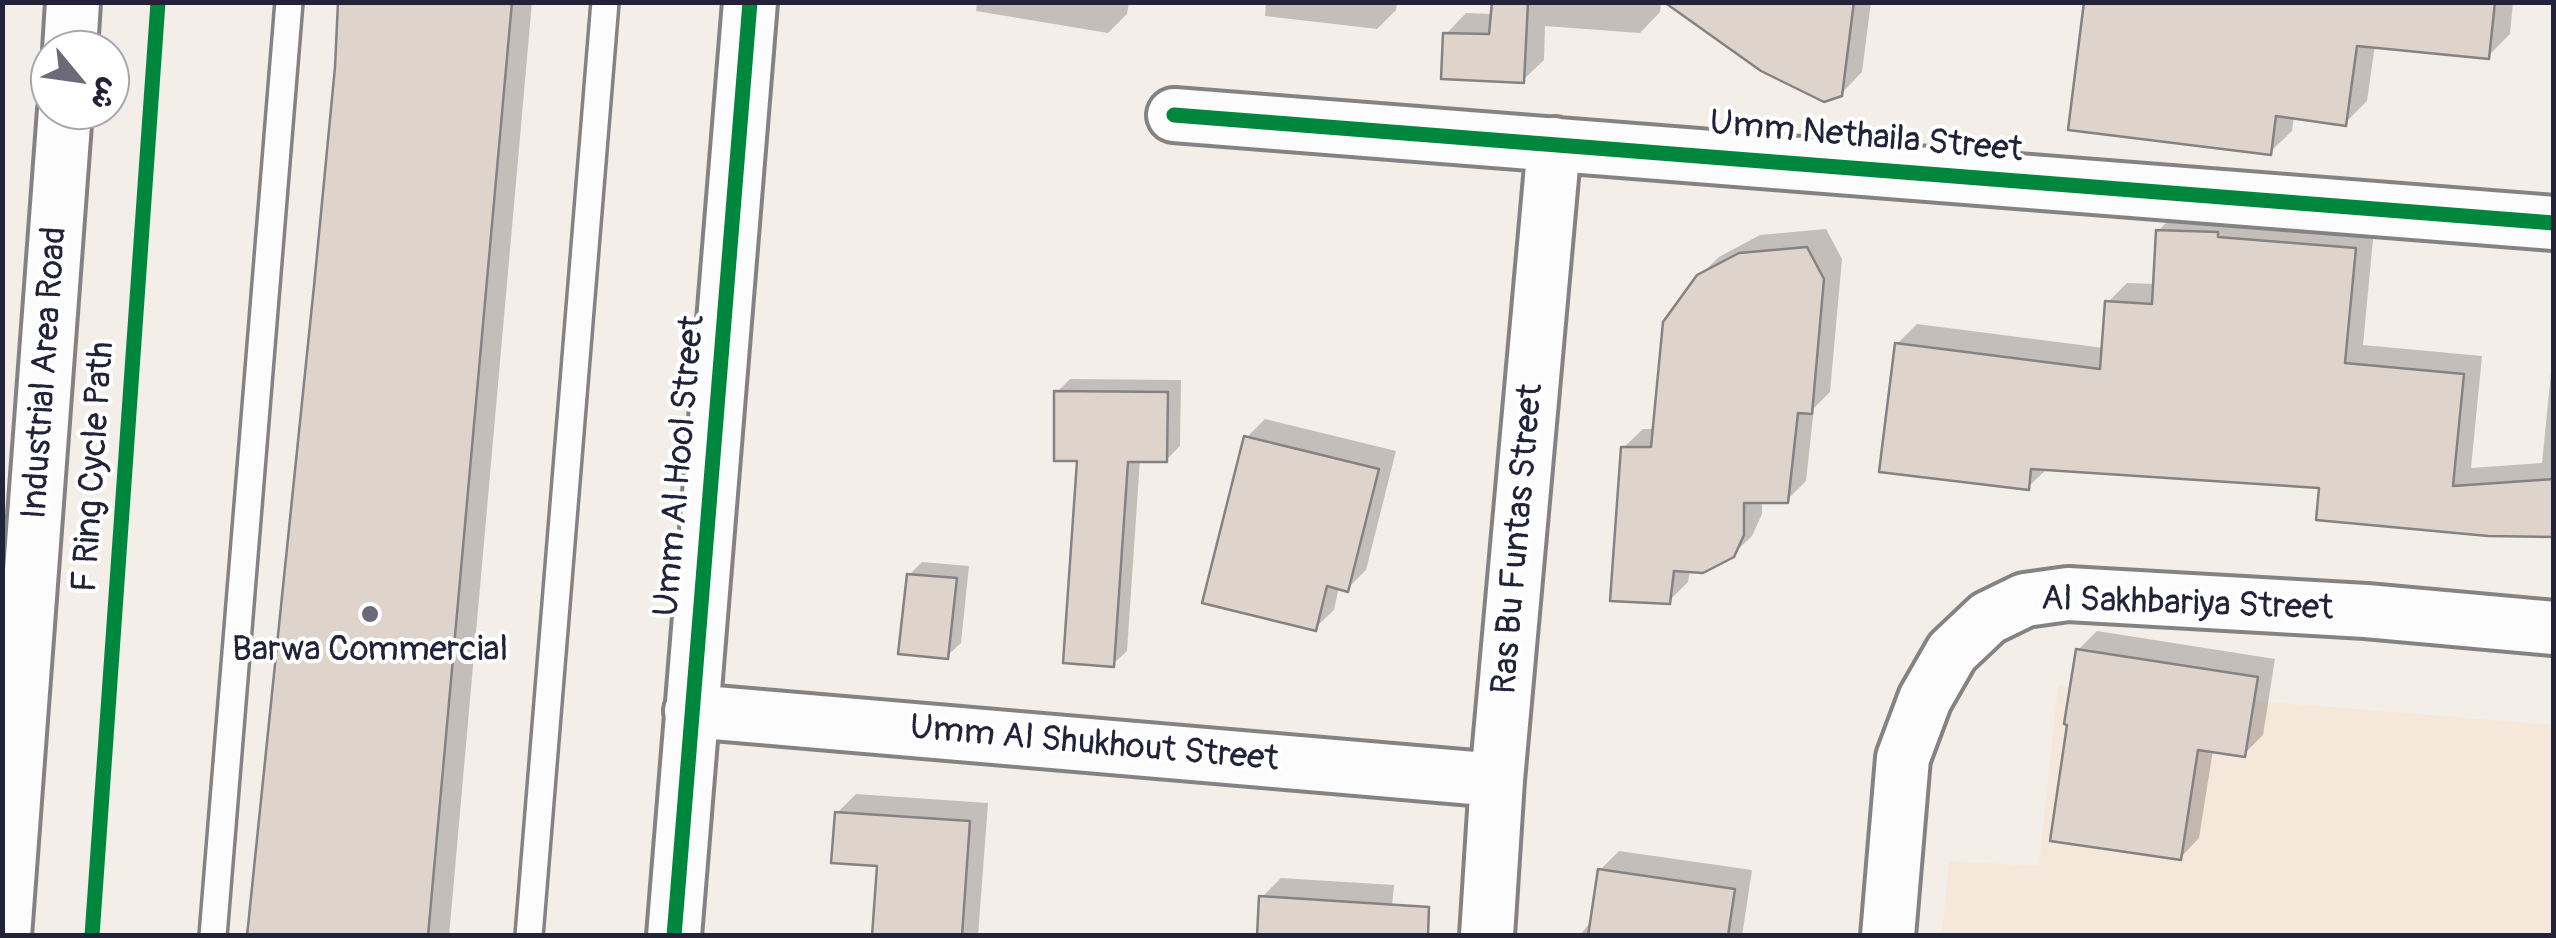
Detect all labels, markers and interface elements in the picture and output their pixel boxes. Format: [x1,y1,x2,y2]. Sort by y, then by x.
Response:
north arrow [30,30,130,130]
text: ش [82,72,128,116]
street label: Umm Nethaila Street [1708,103,2024,173]
street label: Industrial Area Road [15,225,77,521]
street label: Umm Al Hool Street [647,314,715,618]
street label: F Ring Cycle Path [65,340,125,594]
street label: Ras Bu Funtas Street [1485,382,1553,696]
street label: Al Sakhbariya Street [2040,579,2334,631]
marker: Barwa Commercial [359,603,381,625]
place label: Barwa Commercial [232,630,508,672]
street label: Umm Al Shukhout Street [908,708,1280,782]

